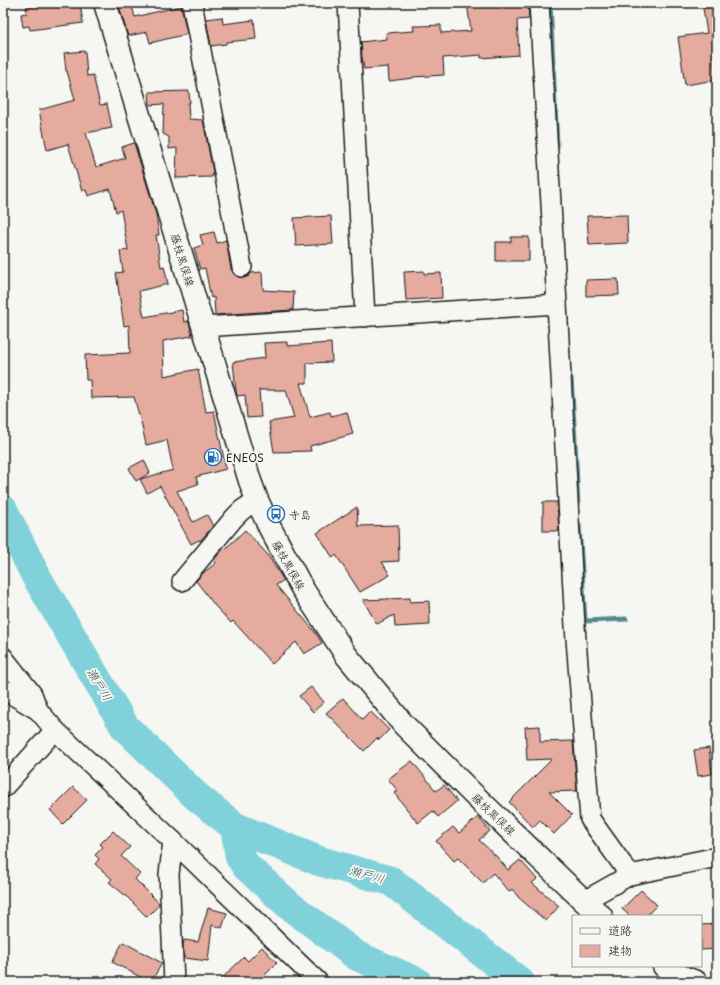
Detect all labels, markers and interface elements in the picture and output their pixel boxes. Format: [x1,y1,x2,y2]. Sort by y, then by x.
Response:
street label: 藤枝黒俣線 [167,231,199,289]
fuel station icon: ENEOS [203,447,223,467]
place label: ENEOS [226,449,264,466]
bus stop icon: 寺島 [266,504,286,524]
place label: 寺島 [289,506,311,523]
street label: 藤枝黒俣線 [268,537,310,593]
water label: 瀬戸川 [83,664,117,704]
street label: 藤枝黒俣線 [468,789,520,839]
water label: 瀬戸川 [347,861,387,887]
legend [572,915,702,967]
text: 道路 [608,921,632,939]
text: 建物 [608,941,632,959]

